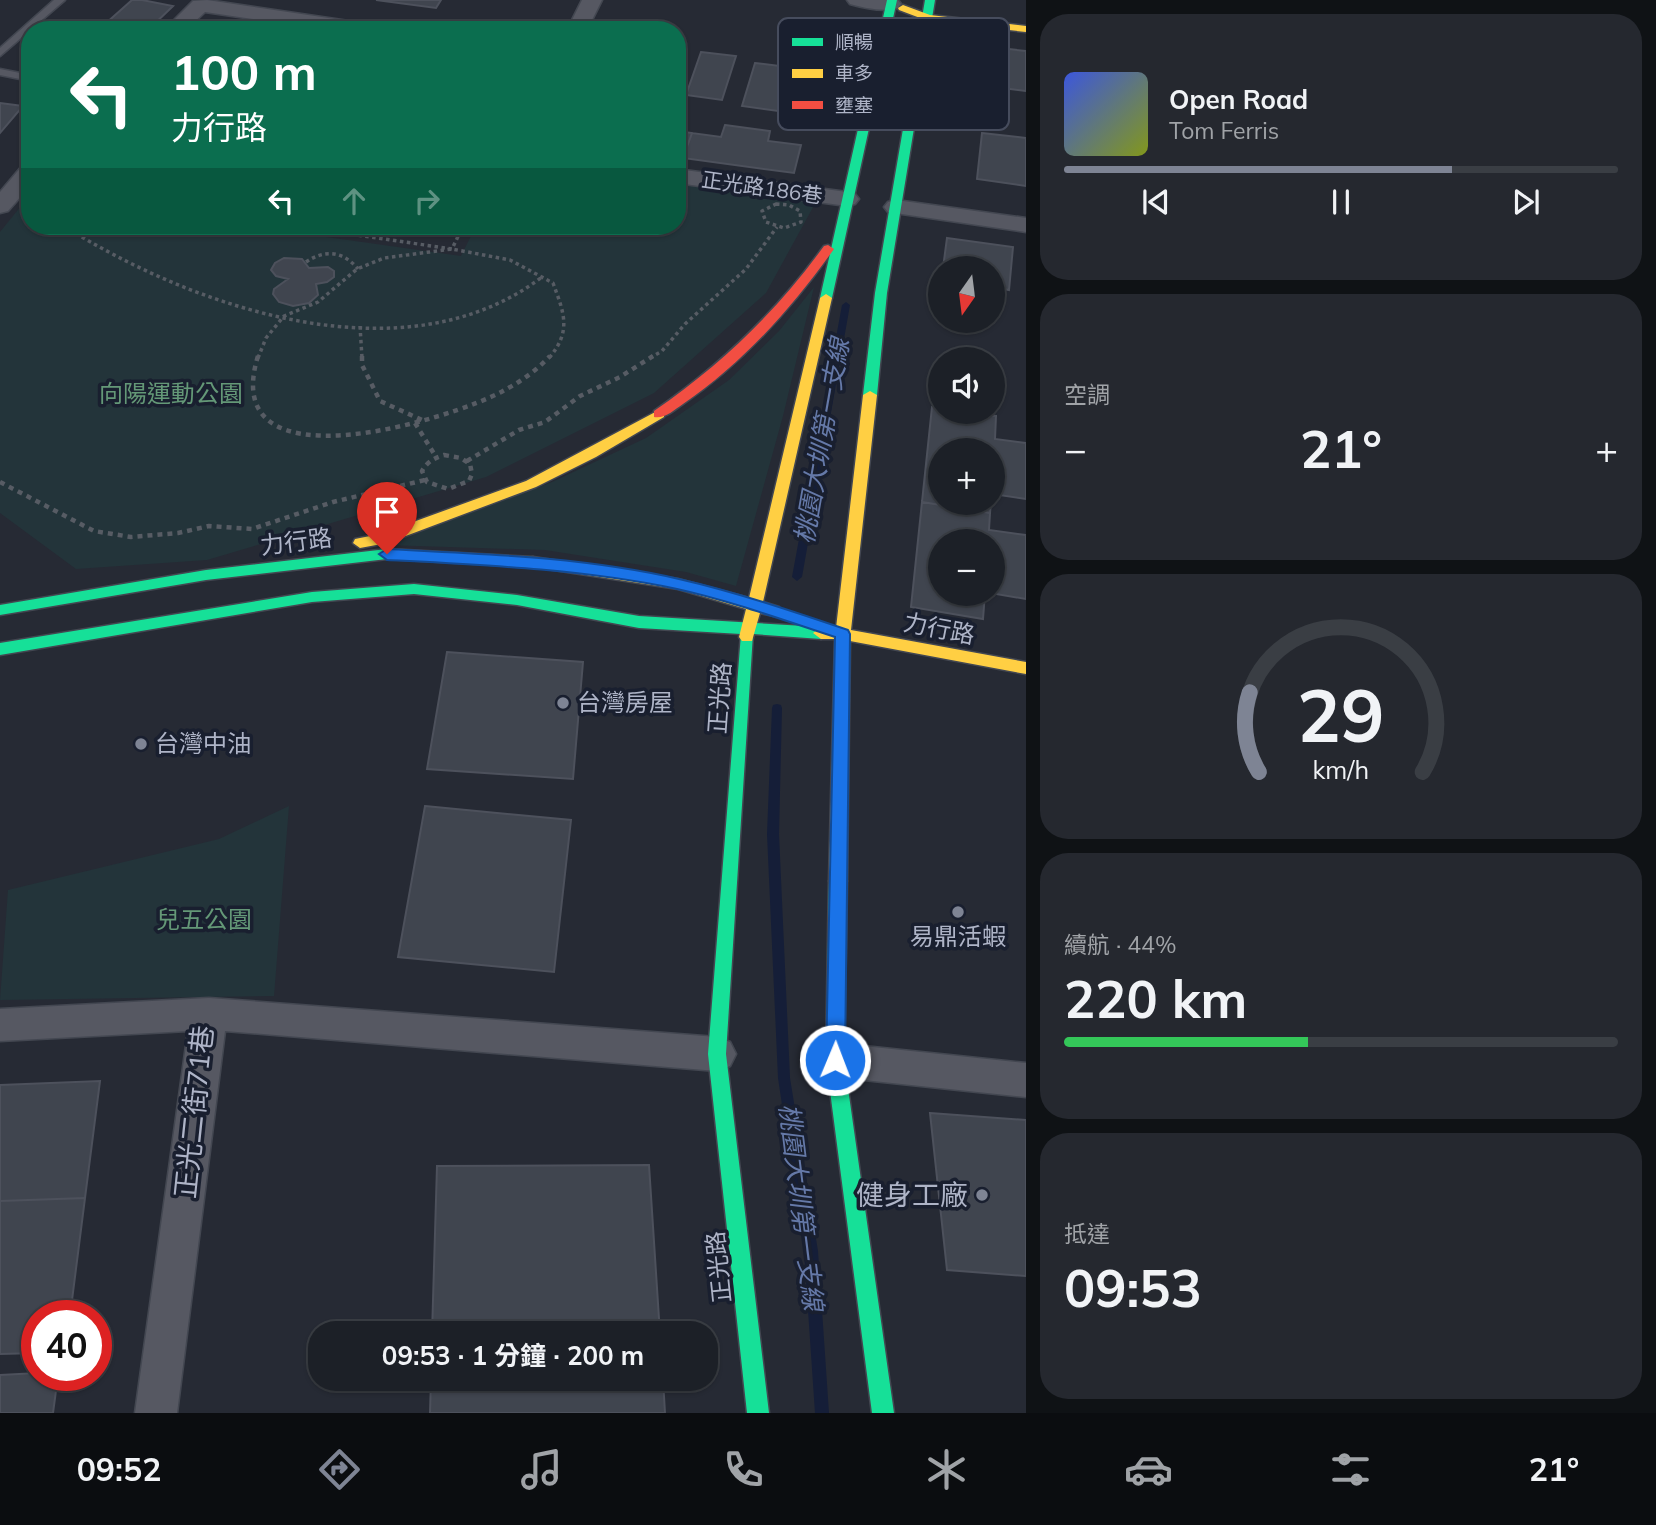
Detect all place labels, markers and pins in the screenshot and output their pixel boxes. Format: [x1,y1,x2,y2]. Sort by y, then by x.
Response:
pin [357,482,417,554]
place label: 台灣房屋 [577,687,673,717]
marker: 台灣房屋 [555,695,571,711]
place label: 台灣中油 [155,728,251,758]
marker: 台灣中油 [133,736,149,752]
marker: 易鼎活蝦 [950,904,966,920]
place label: 易鼎活蝦 [910,921,1006,951]
place label: 健身工廠 [856,1177,968,1212]
marker: 健身工廠 [974,1187,990,1203]

